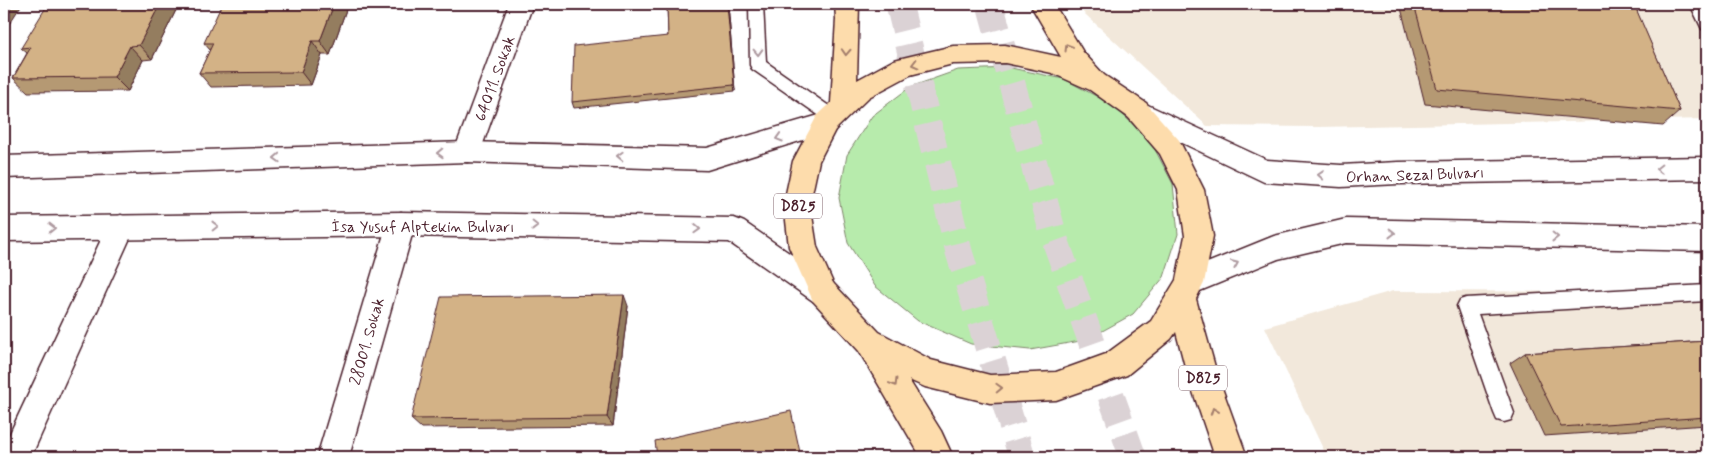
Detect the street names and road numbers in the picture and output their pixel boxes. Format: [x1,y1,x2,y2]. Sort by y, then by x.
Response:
street label: 64011. Sokak [470,33,521,124]
street label: Orhan Sezal Bulvarı [1346,163,1485,188]
road number: D825 [774,194,822,218]
street label: İsa Yusuf Alptekin Bulvarı [332,217,514,238]
street label: 28001. Sokak [345,295,390,388]
road number: D825 [1179,366,1227,390]

